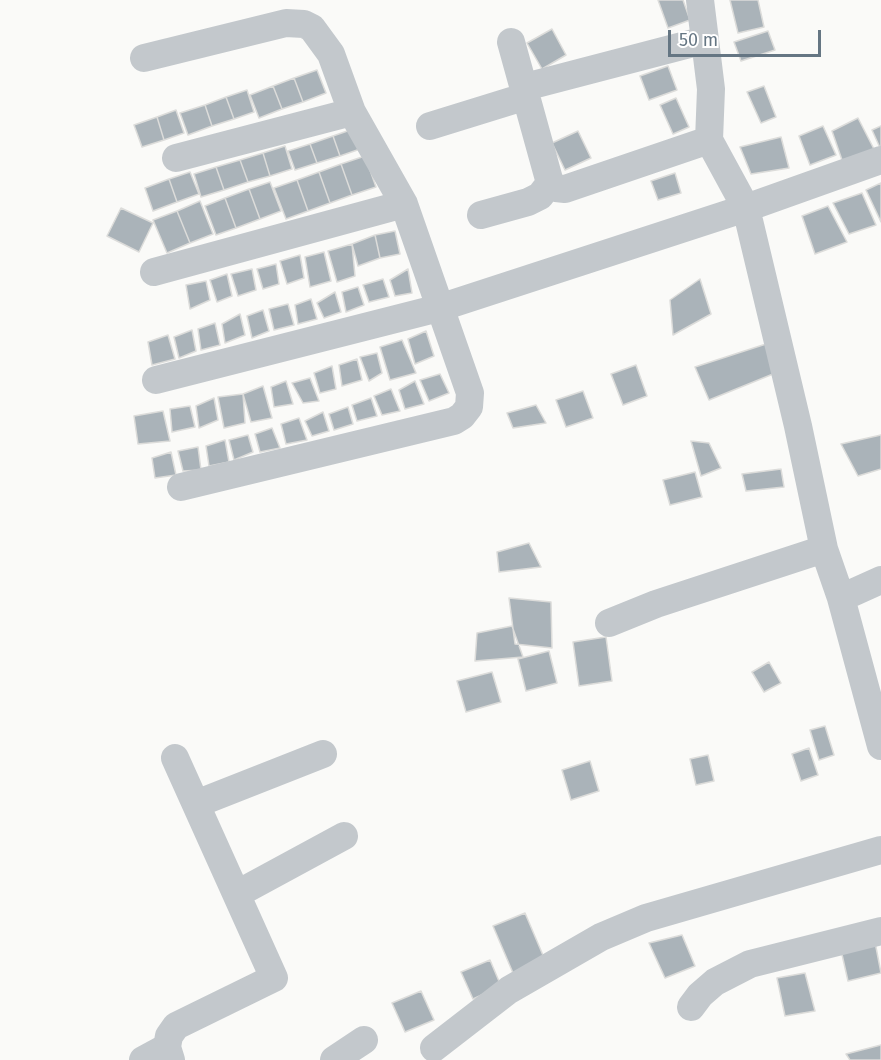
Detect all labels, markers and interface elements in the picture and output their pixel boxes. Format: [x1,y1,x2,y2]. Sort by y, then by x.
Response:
scale bar [671,18,824,56]
text: 50 m [679,29,718,51]

